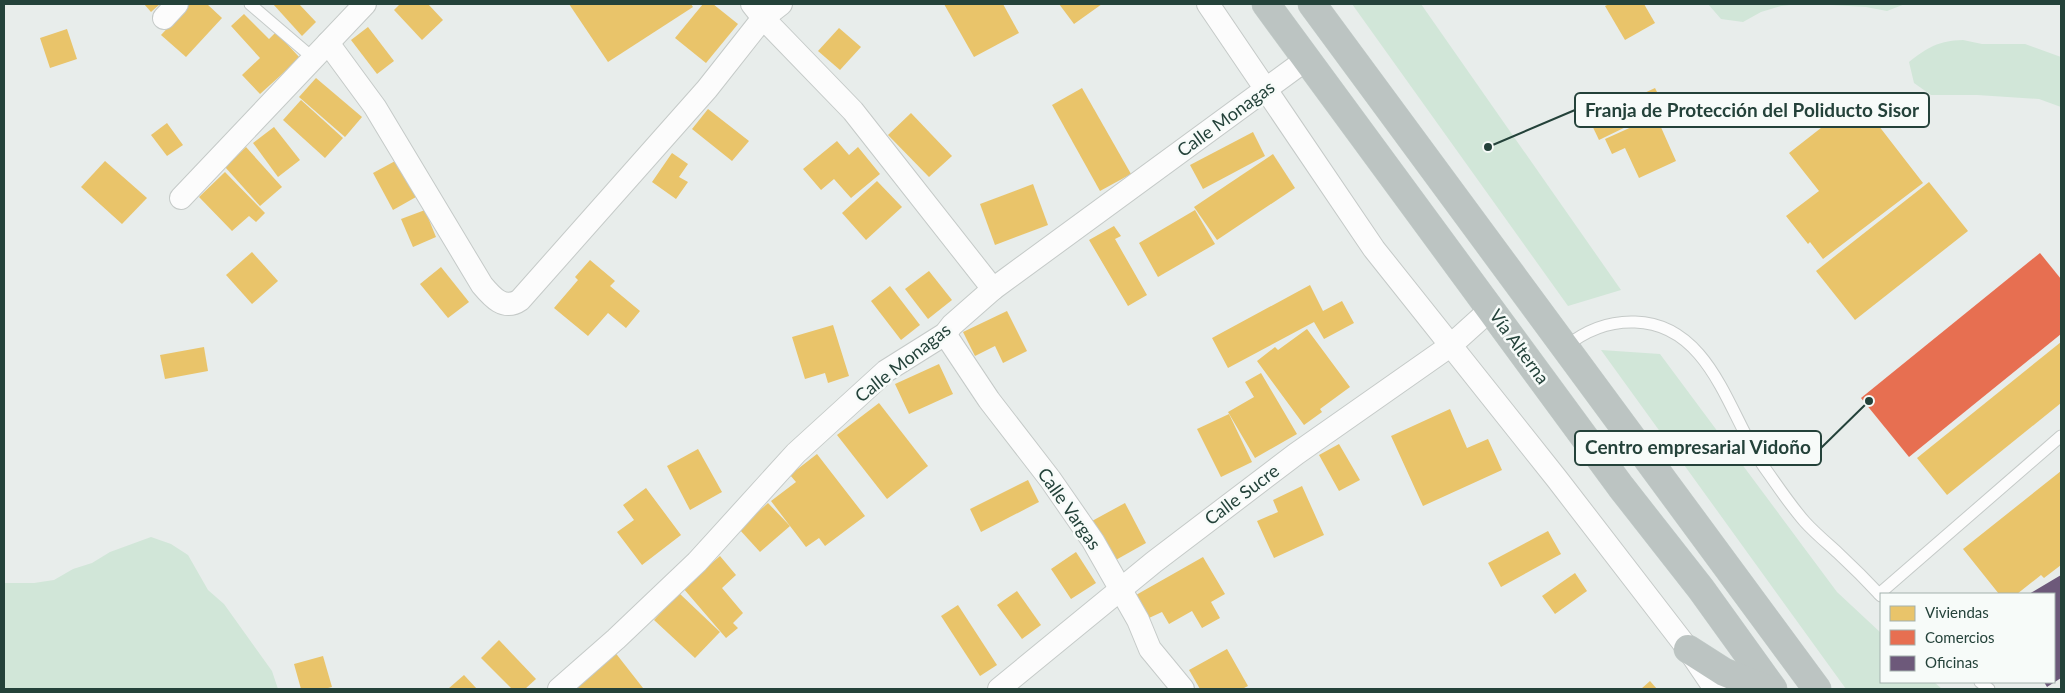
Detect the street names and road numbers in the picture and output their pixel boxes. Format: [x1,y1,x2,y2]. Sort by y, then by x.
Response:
street label: Calle Monagas [1172,75,1279,161]
street label: Vía Alterna [1485,305,1554,388]
street label: Calle Monagas [850,318,955,406]
street label: Calle Sucre [1200,459,1283,529]
street label: Calle Vargas [1034,463,1106,554]

